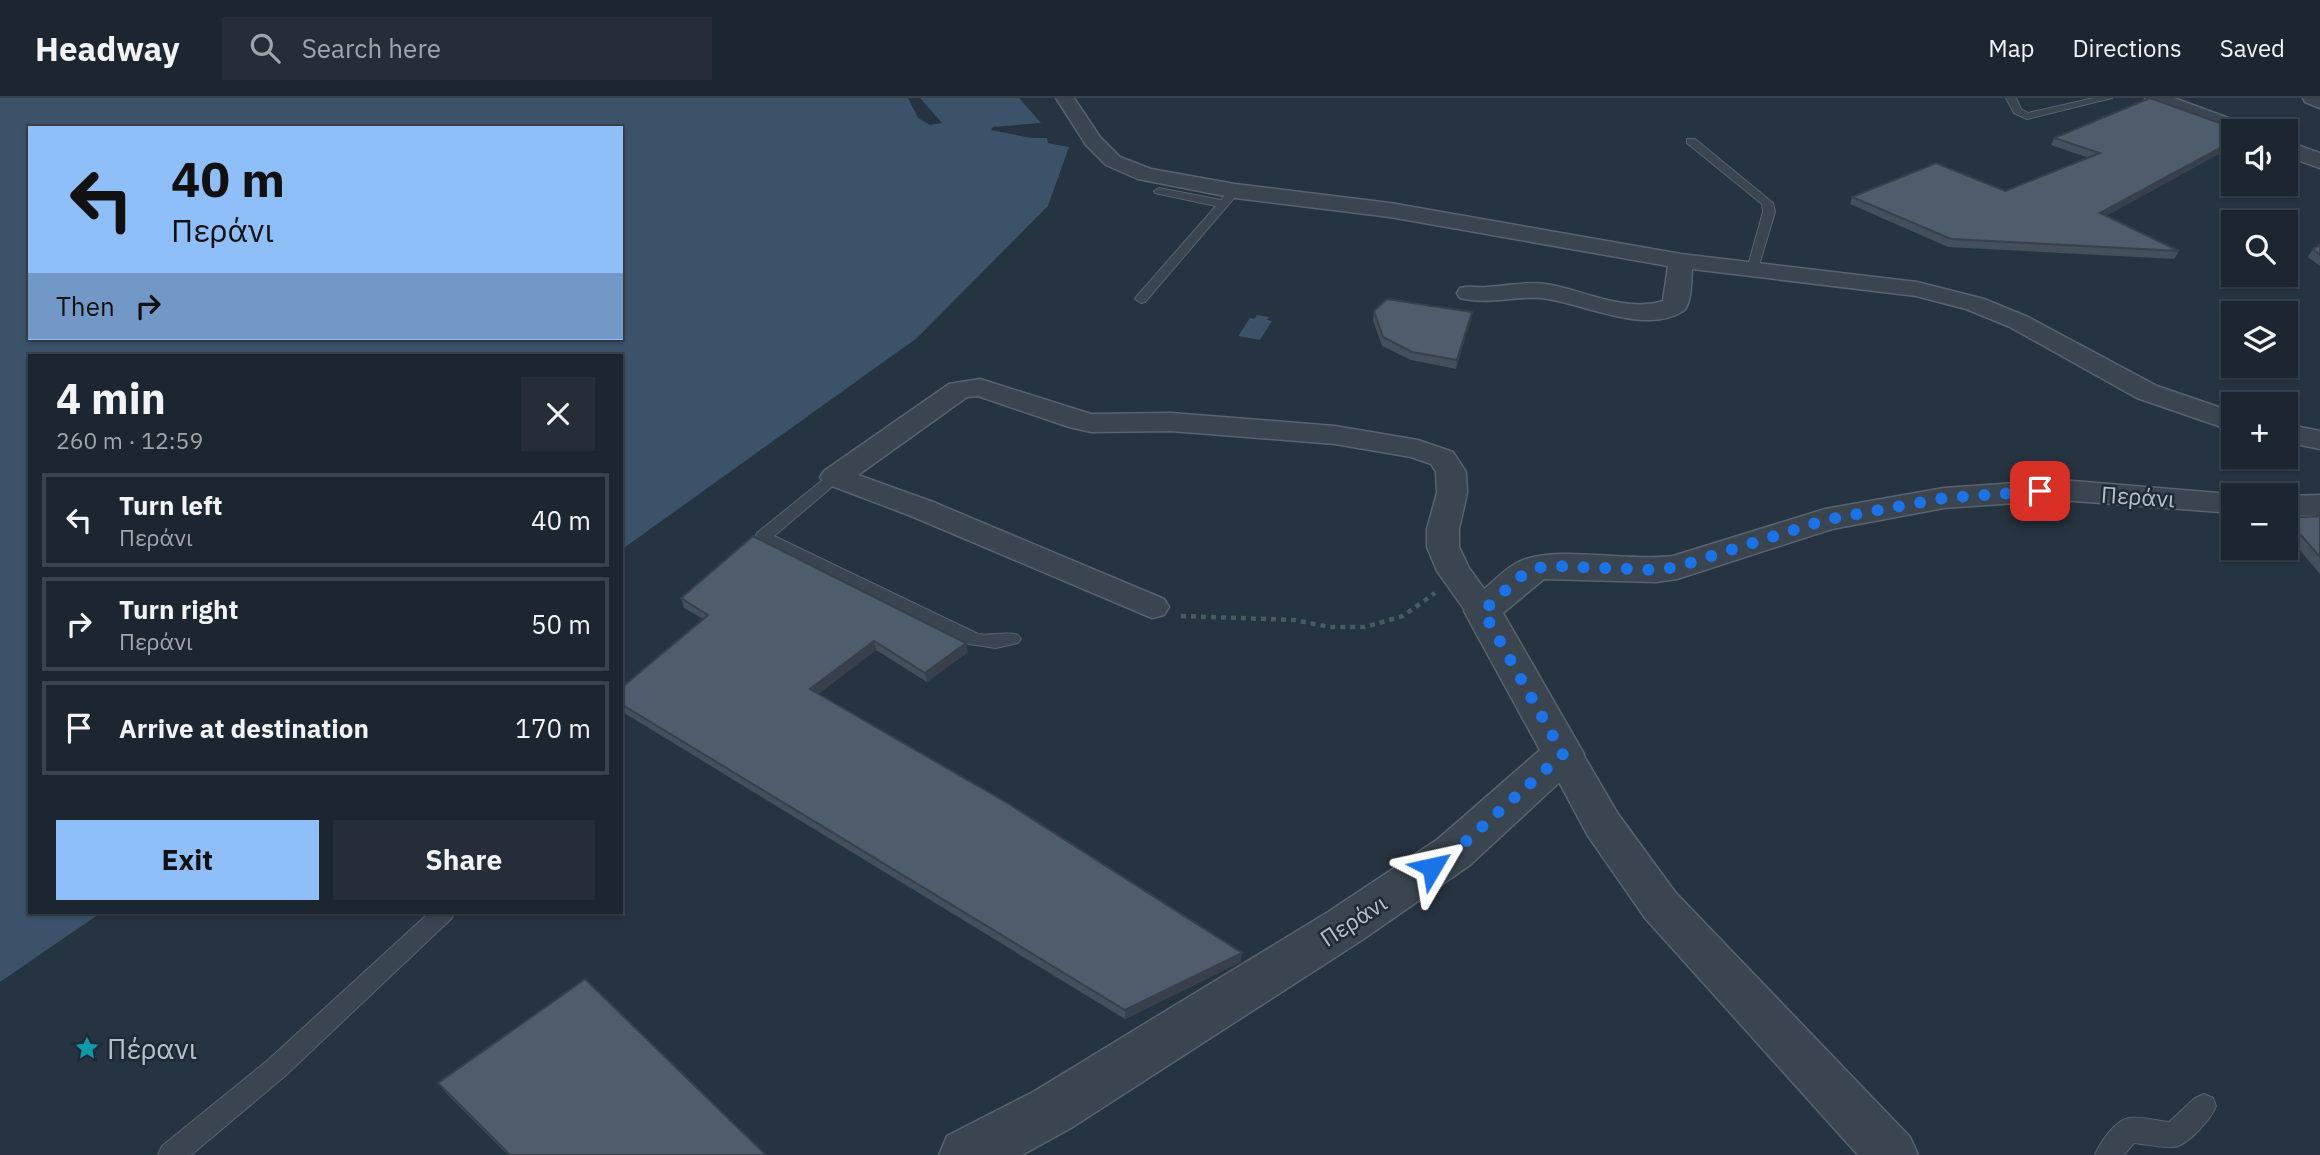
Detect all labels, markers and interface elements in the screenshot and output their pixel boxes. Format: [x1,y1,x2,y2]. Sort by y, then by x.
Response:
search box [222,17,712,80]
text: Headway [35,27,180,70]
icon: search [246,29,284,67]
text: Search here [302,31,441,65]
text: Map [1988,32,2034,64]
text: Directions [2072,32,2182,64]
text: Saved [2220,32,2285,64]
map controls [2221,119,2298,560]
button: sound [2221,119,2298,196]
text: 40 m [171,147,285,210]
icon: left [56,154,147,245]
text: Περάνι [171,209,274,251]
button: search [2221,210,2298,287]
icon: right [129,287,167,325]
text: Then [56,289,115,323]
button: layers [2221,301,2298,378]
text: 4 min [56,371,166,426]
button: close [521,377,595,451]
button: + [2221,392,2298,469]
text: 260 m · 12:59 [56,425,203,455]
pin [2010,461,2070,521]
icon: arrive [2021,472,2059,510]
street label: Περάνι [2100,478,2176,514]
button: − [2221,483,2298,560]
text: Turn left [119,488,222,522]
icon: left [60,501,98,539]
text: 40 m [531,503,591,537]
text: Περάνι [119,522,193,552]
text: Turn right [119,592,238,626]
icon: right [60,605,98,643]
text: 50 m [531,607,591,641]
text: Περάνι [119,626,193,656]
icon: arrive [60,709,98,747]
text: Arrive at destination [119,711,369,745]
text: 170 m [515,711,591,745]
button: Exit [56,820,319,900]
button: Share [333,820,595,900]
position arrow [1395,830,1469,904]
street label: Περάνι [1314,887,1392,953]
place label: Πέρανι [107,1030,197,1067]
place icon: Πέρανι [73,1034,101,1062]

